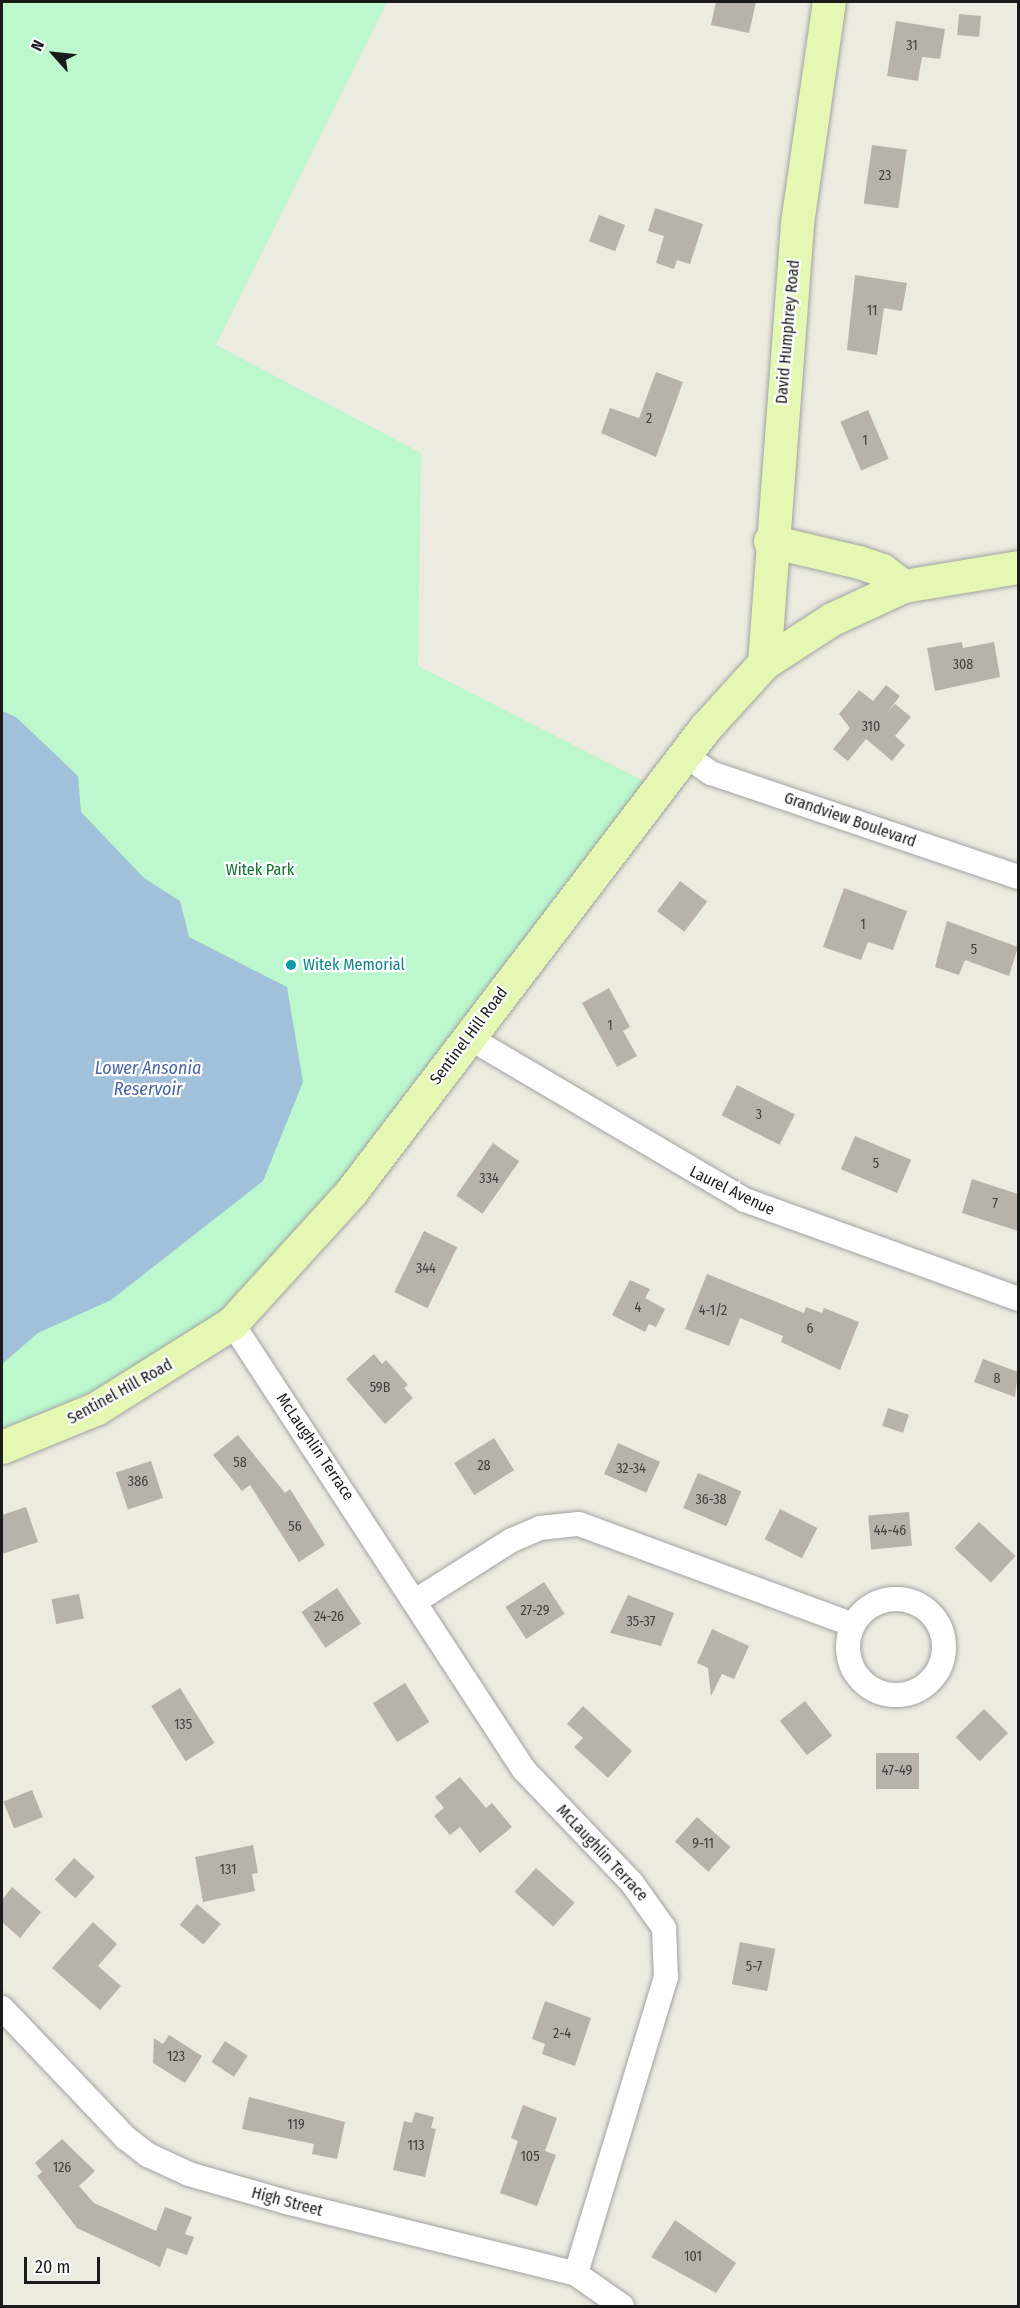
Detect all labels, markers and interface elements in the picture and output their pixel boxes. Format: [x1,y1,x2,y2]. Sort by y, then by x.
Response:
north arrow [24,24,84,84]
text: N [27,37,48,54]
house number: 31 [906,38,918,54]
house number: 23 [879,168,891,184]
street label: David Humphrey Road [772,259,804,405]
house number: 11 [867,303,877,319]
house number: 2 [646,411,652,427]
house number: 1 [862,433,868,449]
house number: 308 [953,657,973,673]
house number: 310 [862,719,880,735]
street label: Grandview Boulevard [781,788,919,852]
park label: Witek Park [226,860,294,880]
house number: 1 [860,917,866,933]
house number: 5 [971,942,977,958]
place label: Witek Memorial [303,955,405,975]
marker: Witek Memorial [284,958,298,972]
street label: Sentinel Hill Road [426,984,512,1088]
house number: 1 [607,1018,613,1034]
water label: Lower Ansonia Reservoir [95,1058,201,1100]
house number: 3 [756,1107,762,1123]
house number: 5 [873,1156,879,1172]
street label: Laurel Avenue [686,1162,778,1220]
house number: 334 [479,1171,499,1187]
house number: 7 [992,1196,998,1212]
house number: 344 [416,1261,436,1277]
house number: 4 [635,1300,641,1316]
house number: 4-1/2 [699,1303,727,1319]
house number: 6 [807,1321,813,1337]
street label: Sentinel Hill Road [64,1355,176,1429]
house number: 8 [994,1371,1000,1387]
house number: 59B [370,1380,390,1396]
street label: McLaughlin Terrace [272,1390,358,1504]
house number: 58 [233,1455,247,1471]
house number: 28 [477,1458,491,1474]
house number: 32-34 [616,1461,646,1477]
house number: 386 [128,1474,148,1490]
house number: 36-38 [696,1492,726,1508]
house number: 56 [288,1519,302,1535]
house number: 44-46 [874,1523,906,1539]
house number: 27-29 [521,1603,549,1619]
house number: 24-26 [314,1609,344,1625]
house number: 35-37 [627,1614,655,1630]
house number: 135 [174,1717,192,1733]
house number: 47-49 [882,1763,912,1779]
street label: McLaughlin Terrace [552,1801,652,1905]
house number: 9-11 [692,1836,714,1852]
house number: 131 [220,1862,236,1878]
house number: 5-7 [746,1959,762,1975]
house number: 2-4 [553,2026,571,2042]
house number: 123 [167,2049,185,2065]
house number: 119 [287,2117,305,2133]
house number: 113 [407,2138,425,2154]
house number: 105 [520,2149,540,2165]
house number: 126 [53,2160,71,2176]
street label: High Street [249,2183,325,2221]
scale bar [27,2245,104,2283]
house number: 101 [684,2249,702,2265]
text: 20 m [35,2256,70,2278]

